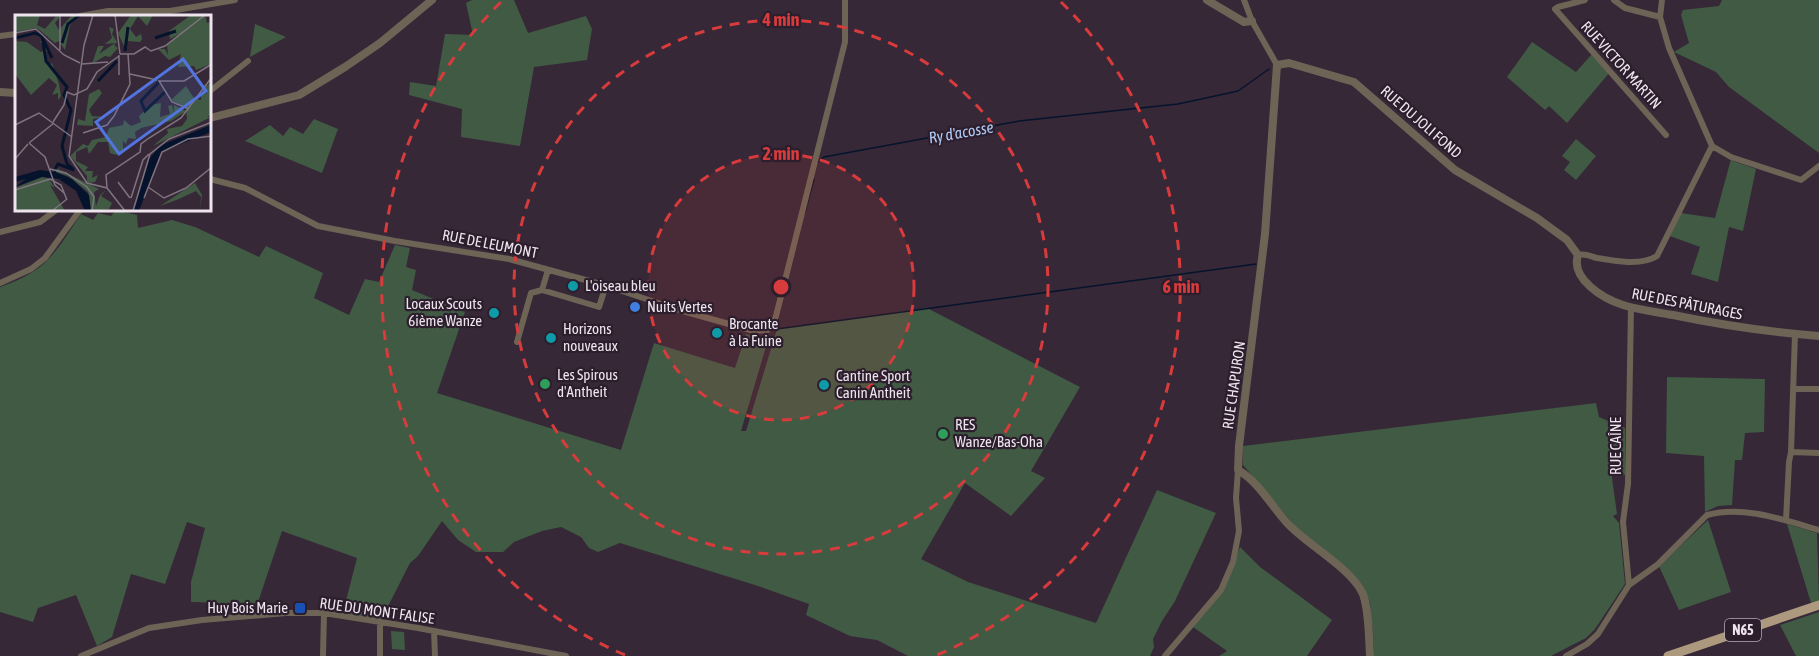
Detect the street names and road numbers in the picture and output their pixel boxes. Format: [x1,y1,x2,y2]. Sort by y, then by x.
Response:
street label: RUE VICTOR MARTIN [1578,18,1665,112]
street label: RUE DU JOLI FOND [1377,82,1465,161]
street label: RUE DE LEUMONT [441,226,540,261]
street label: RUE DES PÂTURAGES [1630,284,1744,323]
street label: RUE CHAPURON [1219,340,1248,430]
street label: RUE CAÎNE [1607,416,1624,475]
street label: RUE DU MONT FALISE [319,594,436,627]
road number: N65 [1725,619,1761,641]

